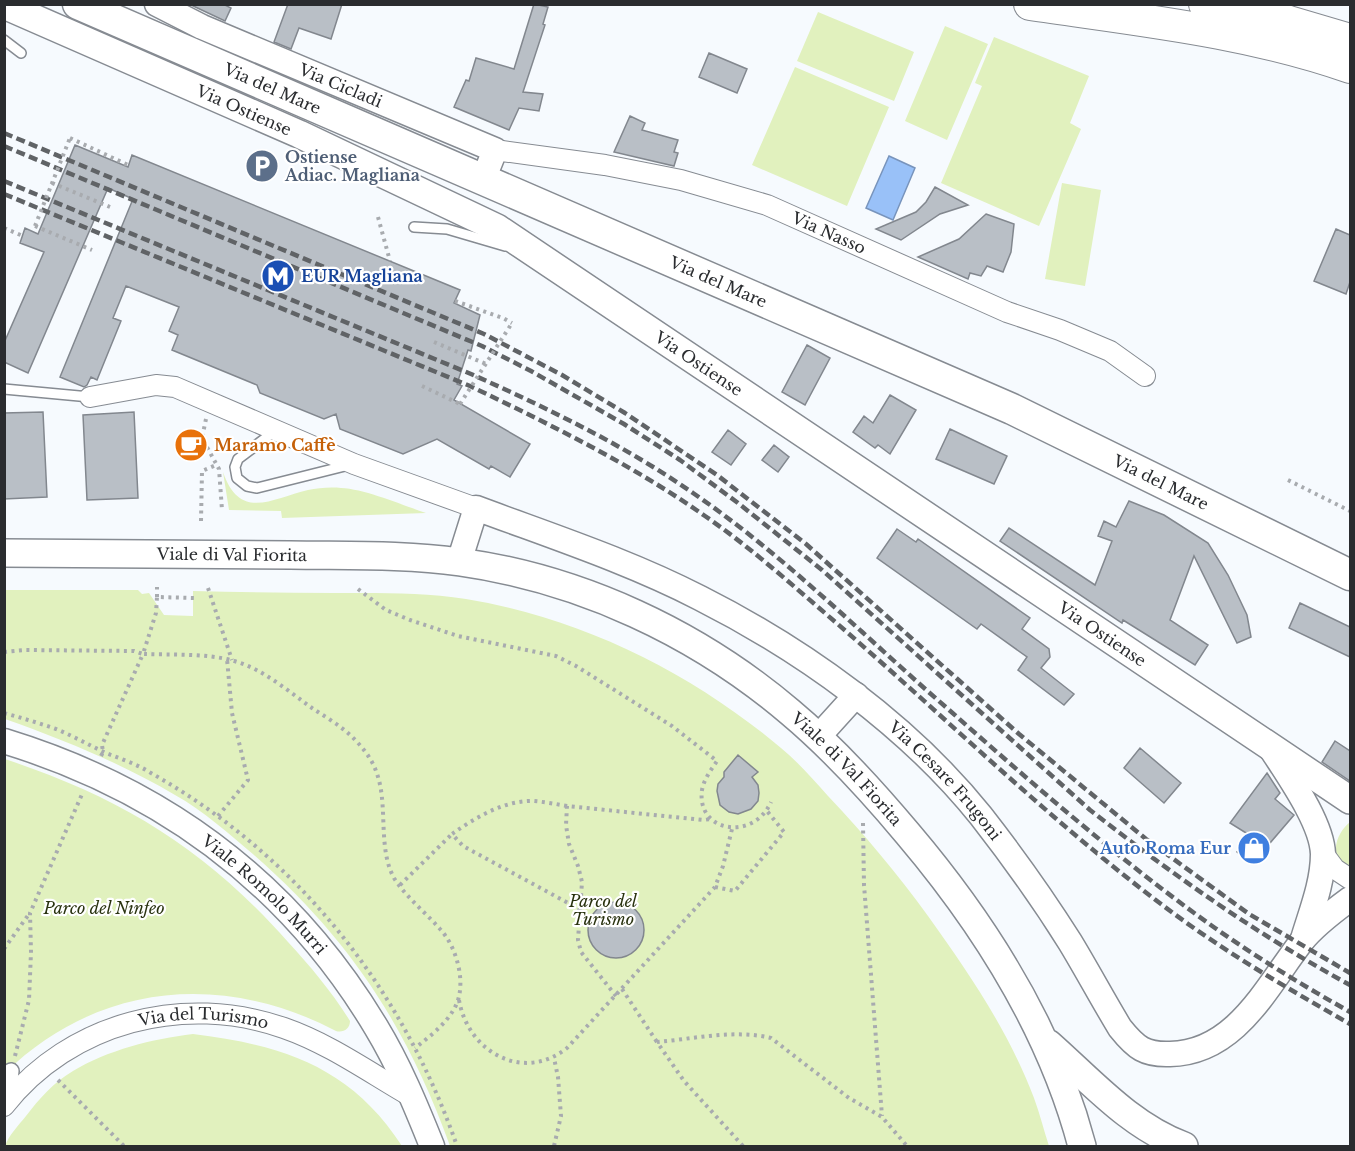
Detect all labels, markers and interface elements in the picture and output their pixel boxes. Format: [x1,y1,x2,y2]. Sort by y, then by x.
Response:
street label: Via del Mare [220,58,324,118]
street label: Via Cicladi [295,59,386,112]
street label: Via Ostiense [193,80,295,139]
place label: Ostiense Adiac. Magliana [284,147,420,185]
parking icon: Ostiense Adiac. Magliana [244,148,280,184]
street label: Via Nasso [788,207,869,258]
street label: Via del Mare [666,251,770,312]
metro station icon: EUR Magliana [260,258,296,294]
place label: EUR Magliana [301,266,423,286]
street label: Via Ostiense [650,326,746,400]
cafe icon: Maramo Caffè [173,427,209,463]
place label: Maramo Caffè [214,435,336,455]
street label: Via del Mare [1109,450,1212,514]
street label: Viale di Val Fiorita [156,544,307,565]
street label: Via Ostiense [1054,597,1150,671]
street label: Viale di Val Fiorita [787,707,907,830]
street label: Via Cesare Frugoni [884,716,1006,844]
street label: Viale Romolo Murri [197,830,332,958]
shop icon: Auto Roma Eur [1236,830,1272,866]
place label: Auto Roma Eur [1099,838,1231,858]
park label: Parco del Turismo [568,891,638,929]
park label: Parco del Ninfeo [42,898,165,918]
street label: Via del Turismo [135,1003,271,1033]

